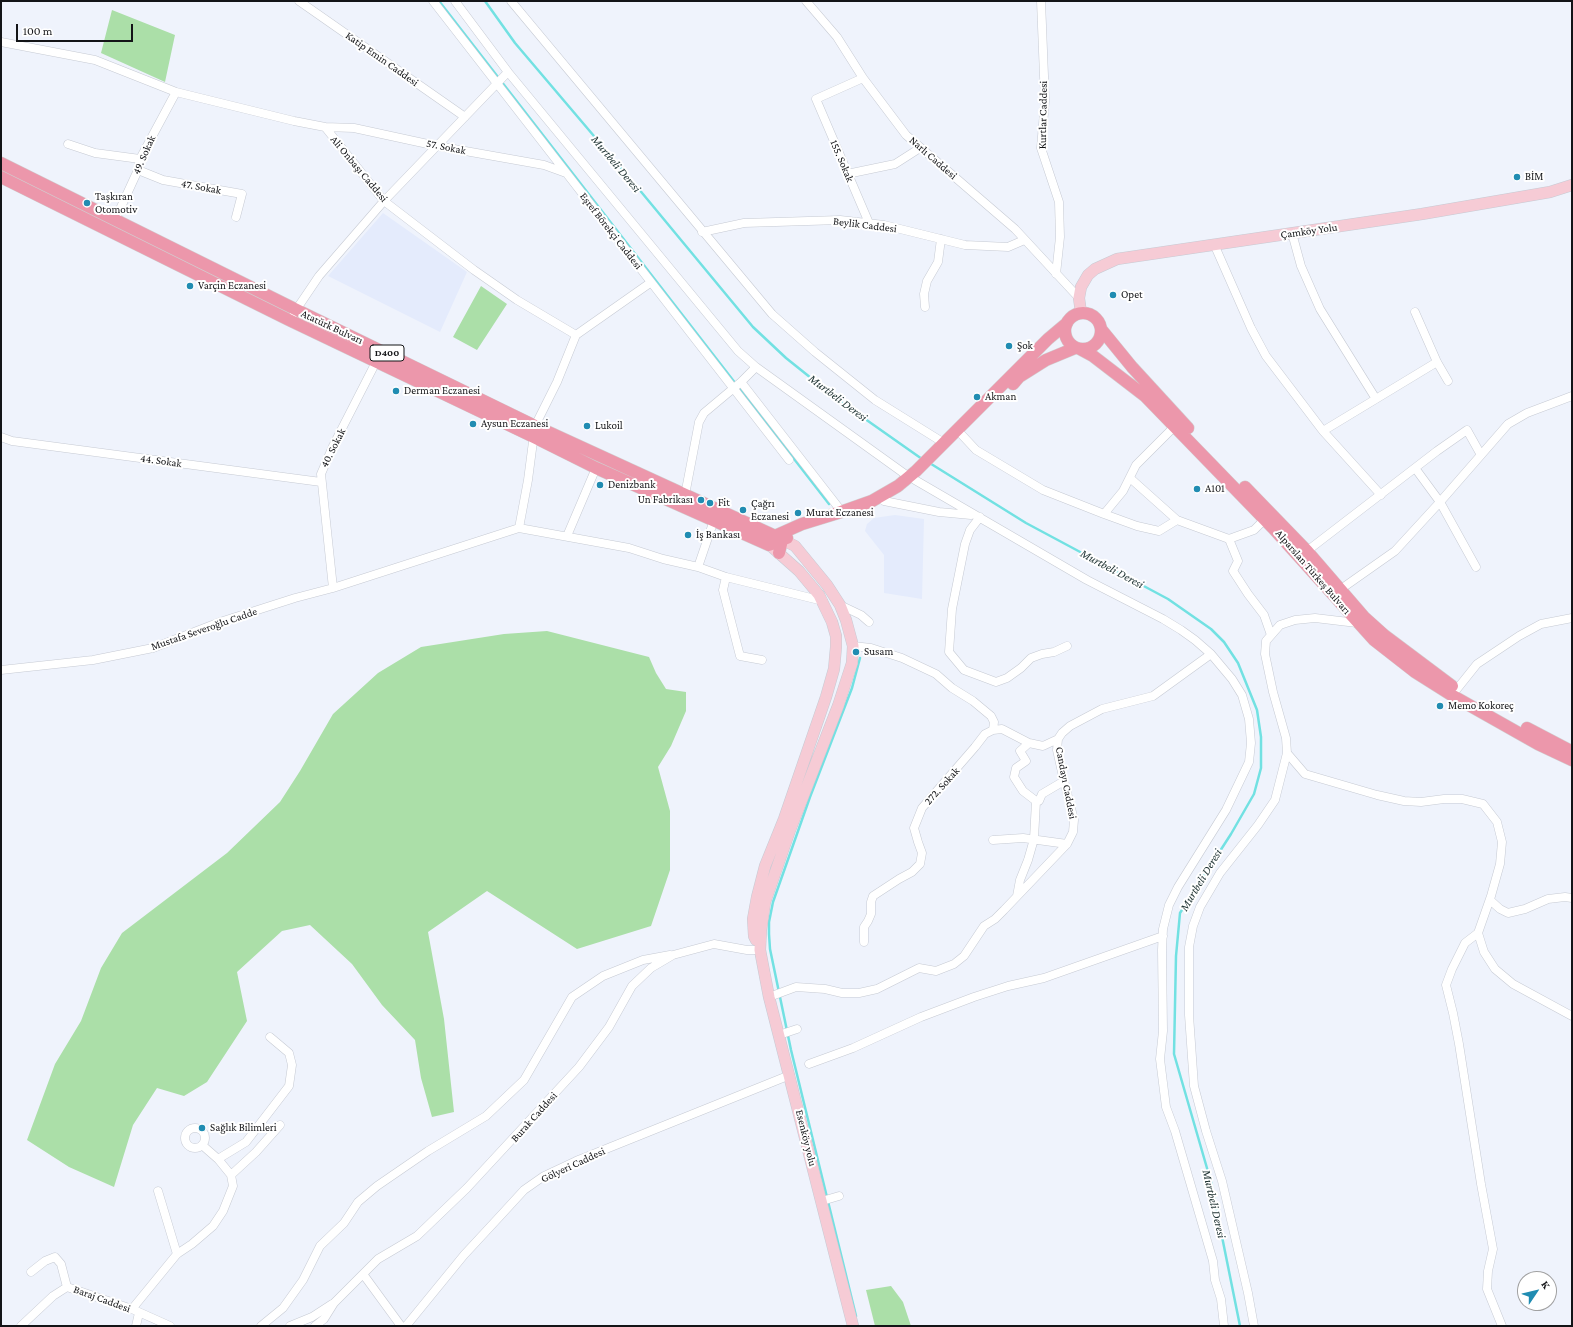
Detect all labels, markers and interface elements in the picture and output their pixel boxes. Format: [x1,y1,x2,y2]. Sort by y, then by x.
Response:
scale bar [18,16,135,42]
text: 100 m [23,24,52,38]
street label: Katip Emin Caddesi [343,29,421,89]
street label: Kurtlar Caddesi [1036,81,1050,149]
street label: 49. Sokak [130,133,158,177]
street label: Ali Onbaşı Caddesi [327,133,391,205]
water label: Murtbeli Deresi [588,133,644,195]
street label: Narlı Caddesi [906,134,960,182]
street label: 57. Sokak [425,137,467,157]
street label: 155. Sokak [827,138,857,184]
place label: BİM [1525,170,1543,184]
marker: BİM [1512,172,1522,182]
street label: 47. Sokak [180,177,222,197]
place label: Taşkıran Otomotiv [95,190,137,216]
street label: Eşref Börekçi Caddesi [577,190,645,272]
marker: Taşkıran Otomotiv [82,198,92,208]
street label: Beylik Caddesi [832,215,898,235]
street label: Çamköy Yolu [1280,220,1338,242]
place label: Varçin Eczanesi [198,279,266,293]
marker: Varçin Eczanesi [185,281,195,291]
place label: Opet [1121,288,1143,302]
marker: Opet [1108,290,1118,300]
street label: Atatürk Bulvarı [299,307,365,347]
place label: Şok [1017,339,1033,353]
marker: Şok [1004,341,1014,351]
road number: D400 [370,345,404,361]
water label: Murtbeli Deresi [806,371,870,425]
place label: Derman Eczanesi [404,384,480,398]
marker: Derman Eczanesi [391,386,401,396]
place label: Akman [985,390,1016,404]
marker: Akman [972,392,982,402]
place label: Aysun Eczanesi [481,417,548,431]
marker: Aysun Eczanesi [468,419,478,429]
place label: Lukoil [595,419,623,433]
marker: Lukoil [582,421,592,431]
street label: 40. Sokak [318,426,348,470]
street label: 44. Sokak [139,452,183,470]
place label: Denizbank [608,478,656,492]
marker: Denizbank [595,480,605,490]
place label: A101 [1205,482,1225,496]
marker: A101 [1192,484,1202,494]
place label: Un Fabrikası [638,493,693,507]
marker: Un Fabrikası [696,495,706,505]
place label: Fit [718,496,730,510]
place label: Çağrı Eczanesi [751,497,789,523]
marker: Fit [705,498,715,508]
marker: Çağrı Eczanesi [738,505,748,515]
place label: Murat Eczanesi [806,506,874,520]
marker: Murat Eczanesi [793,508,803,518]
street label: Alparslan Türkeş Bulvarı [1273,527,1353,617]
place label: İş Bankası [696,528,740,542]
marker: İş Bankası [683,530,693,540]
water label: Murtbeli Deresi [1078,546,1146,592]
street label: Mustafa Severoğlu Cadde [149,605,259,653]
place label: Susam [864,645,893,659]
marker: Susam [851,647,861,657]
place label: Memo Kokoreç [1448,699,1514,713]
marker: Memo Kokoreç [1435,701,1445,711]
street label: Candayı Caddesi [1053,746,1079,820]
street label: 272. Sokak [922,764,962,808]
water label: Murtbeli Deresi [1177,846,1225,914]
street label: Burak Caddesi [508,1089,560,1145]
street label: Esenköy yolu [793,1108,819,1168]
place label: Sağlık Bilimleri [210,1121,277,1135]
marker: Sağlık Bilimleri [197,1123,207,1133]
street label: Gölyeri Caddesi [539,1144,607,1186]
water label: Murtbeli Deresi [1199,1168,1229,1240]
north arrow [1517,1271,1557,1311]
text: K [1539,1278,1553,1291]
street label: Baraj Caddesi [72,1283,132,1315]

